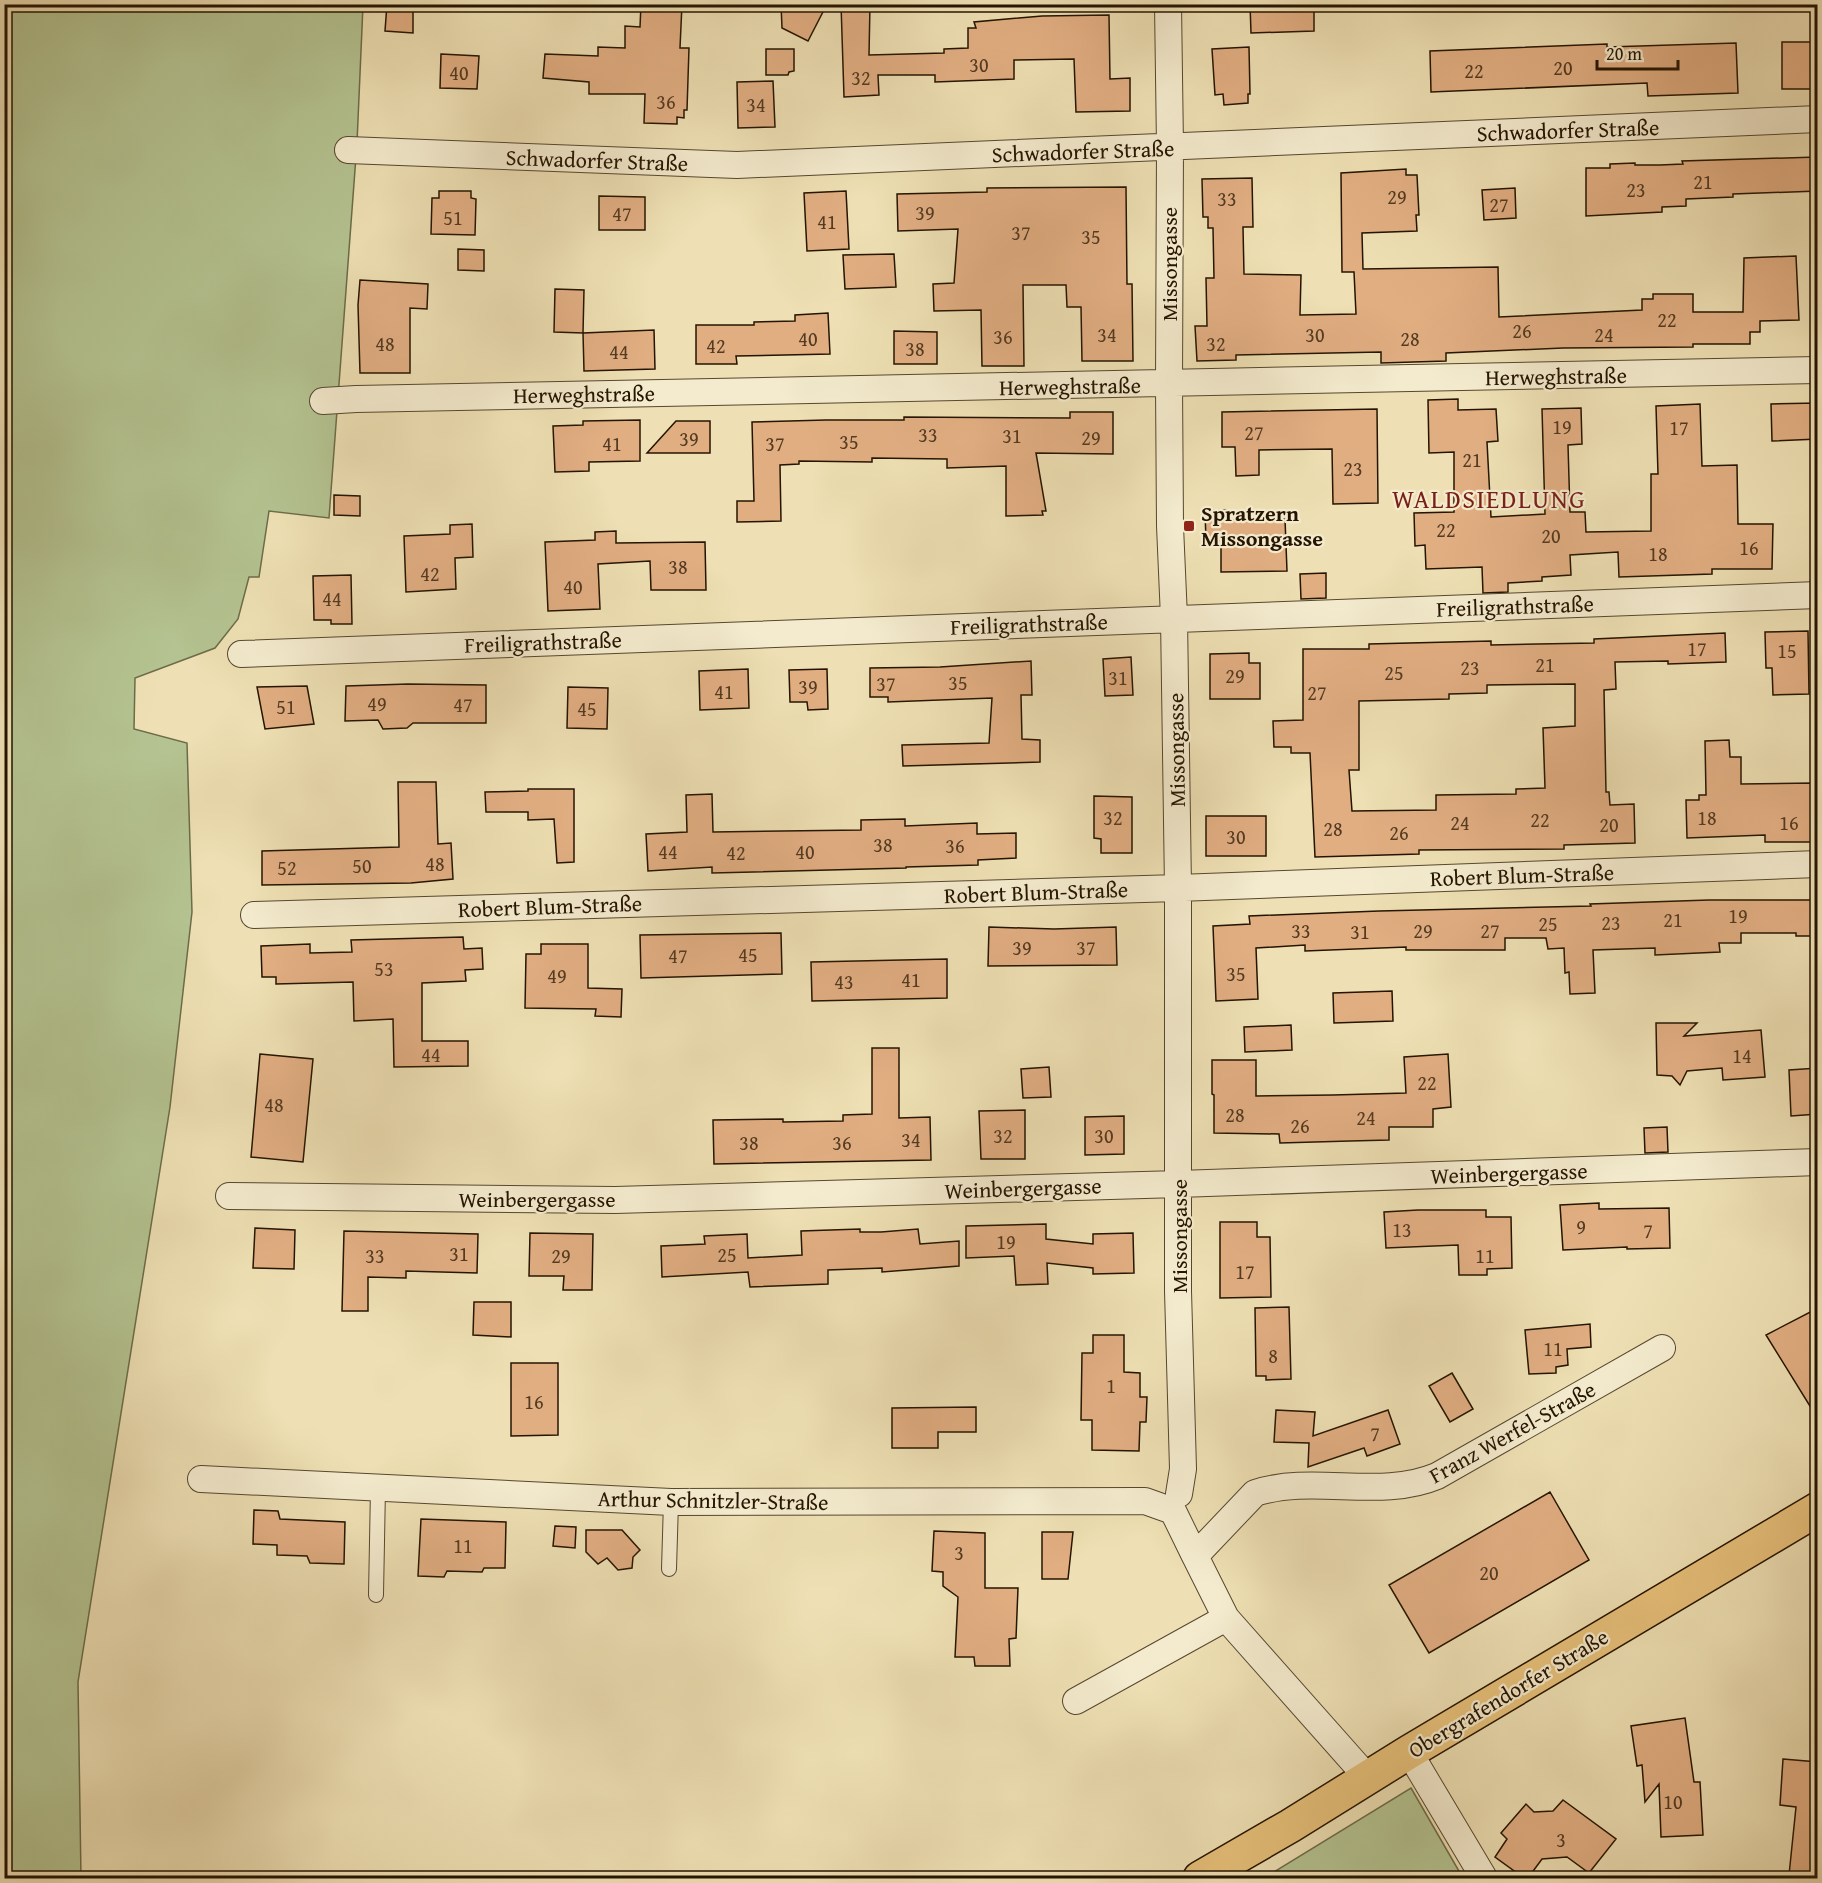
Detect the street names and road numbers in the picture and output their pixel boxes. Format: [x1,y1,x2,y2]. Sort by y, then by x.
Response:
street label: Schwadorfer Straße [1476,111,1660,149]
street label: Schwadorfer Straße [991,132,1175,170]
street label: Schwadorfer Straße [505,141,689,179]
street label: Missongasse [1153,207,1185,321]
street label: Herweghstraße [1485,359,1627,393]
street label: Herweghstraße [999,369,1141,403]
street label: Herweghstraße [513,377,655,411]
street label: Freiligrathstraße [1436,587,1594,625]
street label: Freiligrathstraße [950,605,1108,643]
street label: Freiligrathstraße [464,623,622,661]
street label: Missongasse [1159,693,1193,807]
street label: Robert Blum-Straße [1429,856,1615,894]
street label: Robert Blum-Straße [943,873,1129,911]
street label: Robert Blum-Straße [457,887,643,925]
street label: Weinbergergasse [1430,1154,1588,1192]
street label: Weinbergergasse [944,1169,1102,1207]
street label: Missongasse [1163,1179,1195,1293]
street label: Weinbergergasse [459,1183,615,1215]
street label: Franz Werfel-Straße [1423,1373,1601,1491]
street label: Arthur Schnitzler-Straße [597,1482,829,1518]
street label: Obergrafendorfer Straße [1402,1620,1614,1766]

